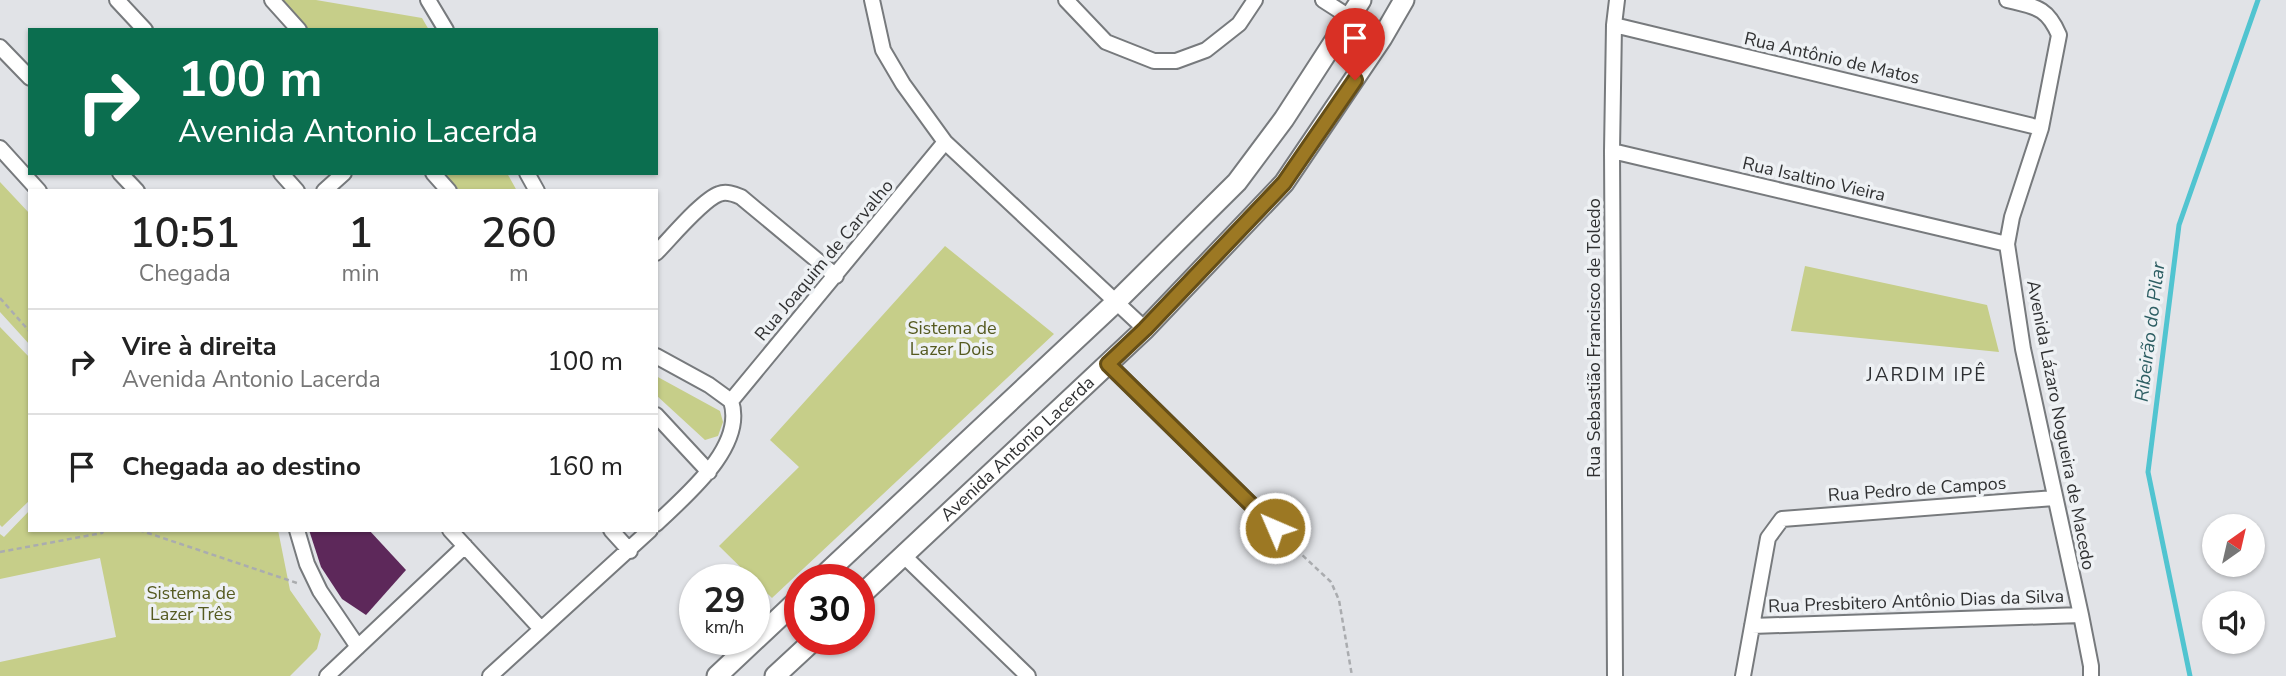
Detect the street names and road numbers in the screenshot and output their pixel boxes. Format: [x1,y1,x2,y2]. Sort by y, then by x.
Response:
street label: Rua Antônio de Matos [1742,26,1922,90]
street label: Rua Isaltino Vieira [1740,151,1888,207]
street label: Rua Joaquim de Carvalho [749,174,899,346]
street label: Rua Sebastião Francisco de Toledo [1582,198,1606,478]
street label: Avenida Lázaro Nogueira de Macedo [2021,278,2101,572]
street label: Avenida Antonio Lacerda [935,371,1099,527]
street label: Rua Pedro de Campos [1827,471,2007,507]
street label: Rua Presbitero Antônio Dias da Silva [1768,584,2064,618]

